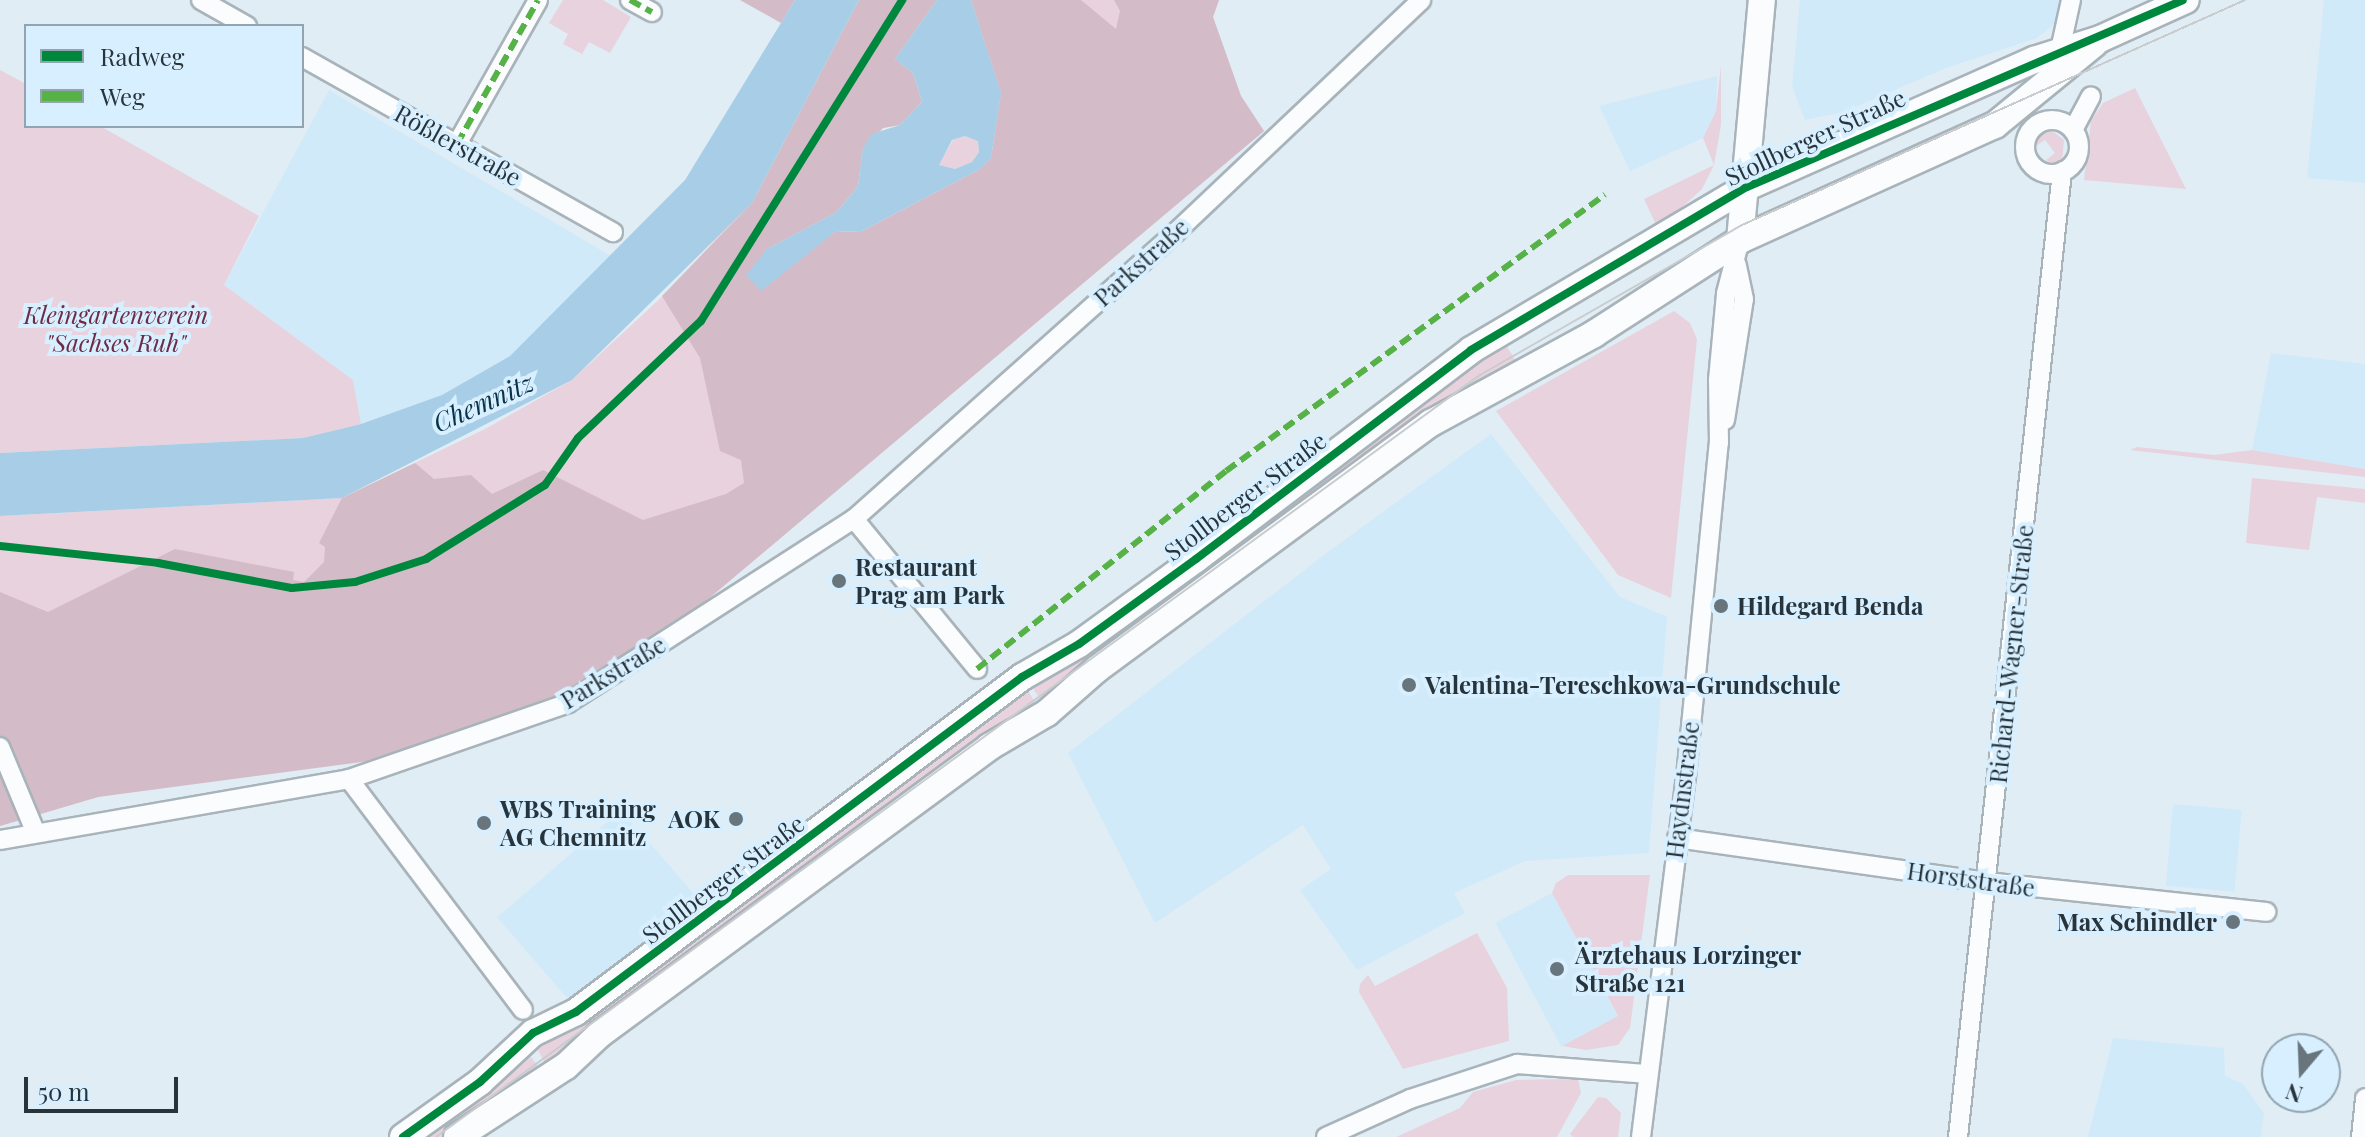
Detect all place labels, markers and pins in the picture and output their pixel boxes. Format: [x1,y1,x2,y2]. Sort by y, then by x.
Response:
place label: Restaurant Prag am Park [855,553,1005,609]
marker: Restaurant Prag am Park [830,572,848,590]
place label: Hildegard Benda [1737,592,1923,620]
marker: Hildegard Benda [1712,597,1730,615]
place label: Valentina-Tereschkowa-Grundschule [1425,671,1841,699]
marker: Valentina-Tereschkowa-Grundschule [1400,676,1418,694]
place label: WBS Training AG Chemnitz [500,795,656,851]
place label: AOK [668,805,720,833]
marker: AOK [727,810,745,828]
marker: WBS Training AG Chemnitz [475,814,493,832]
place label: Max Schindler [2056,908,2217,936]
marker: Max Schindler [2224,913,2242,931]
place label: Ärztehaus Lorzinger Straße 121 [1575,941,1801,997]
marker: Ärztehaus Lorzinger Straße 121 [1546,958,1568,980]

